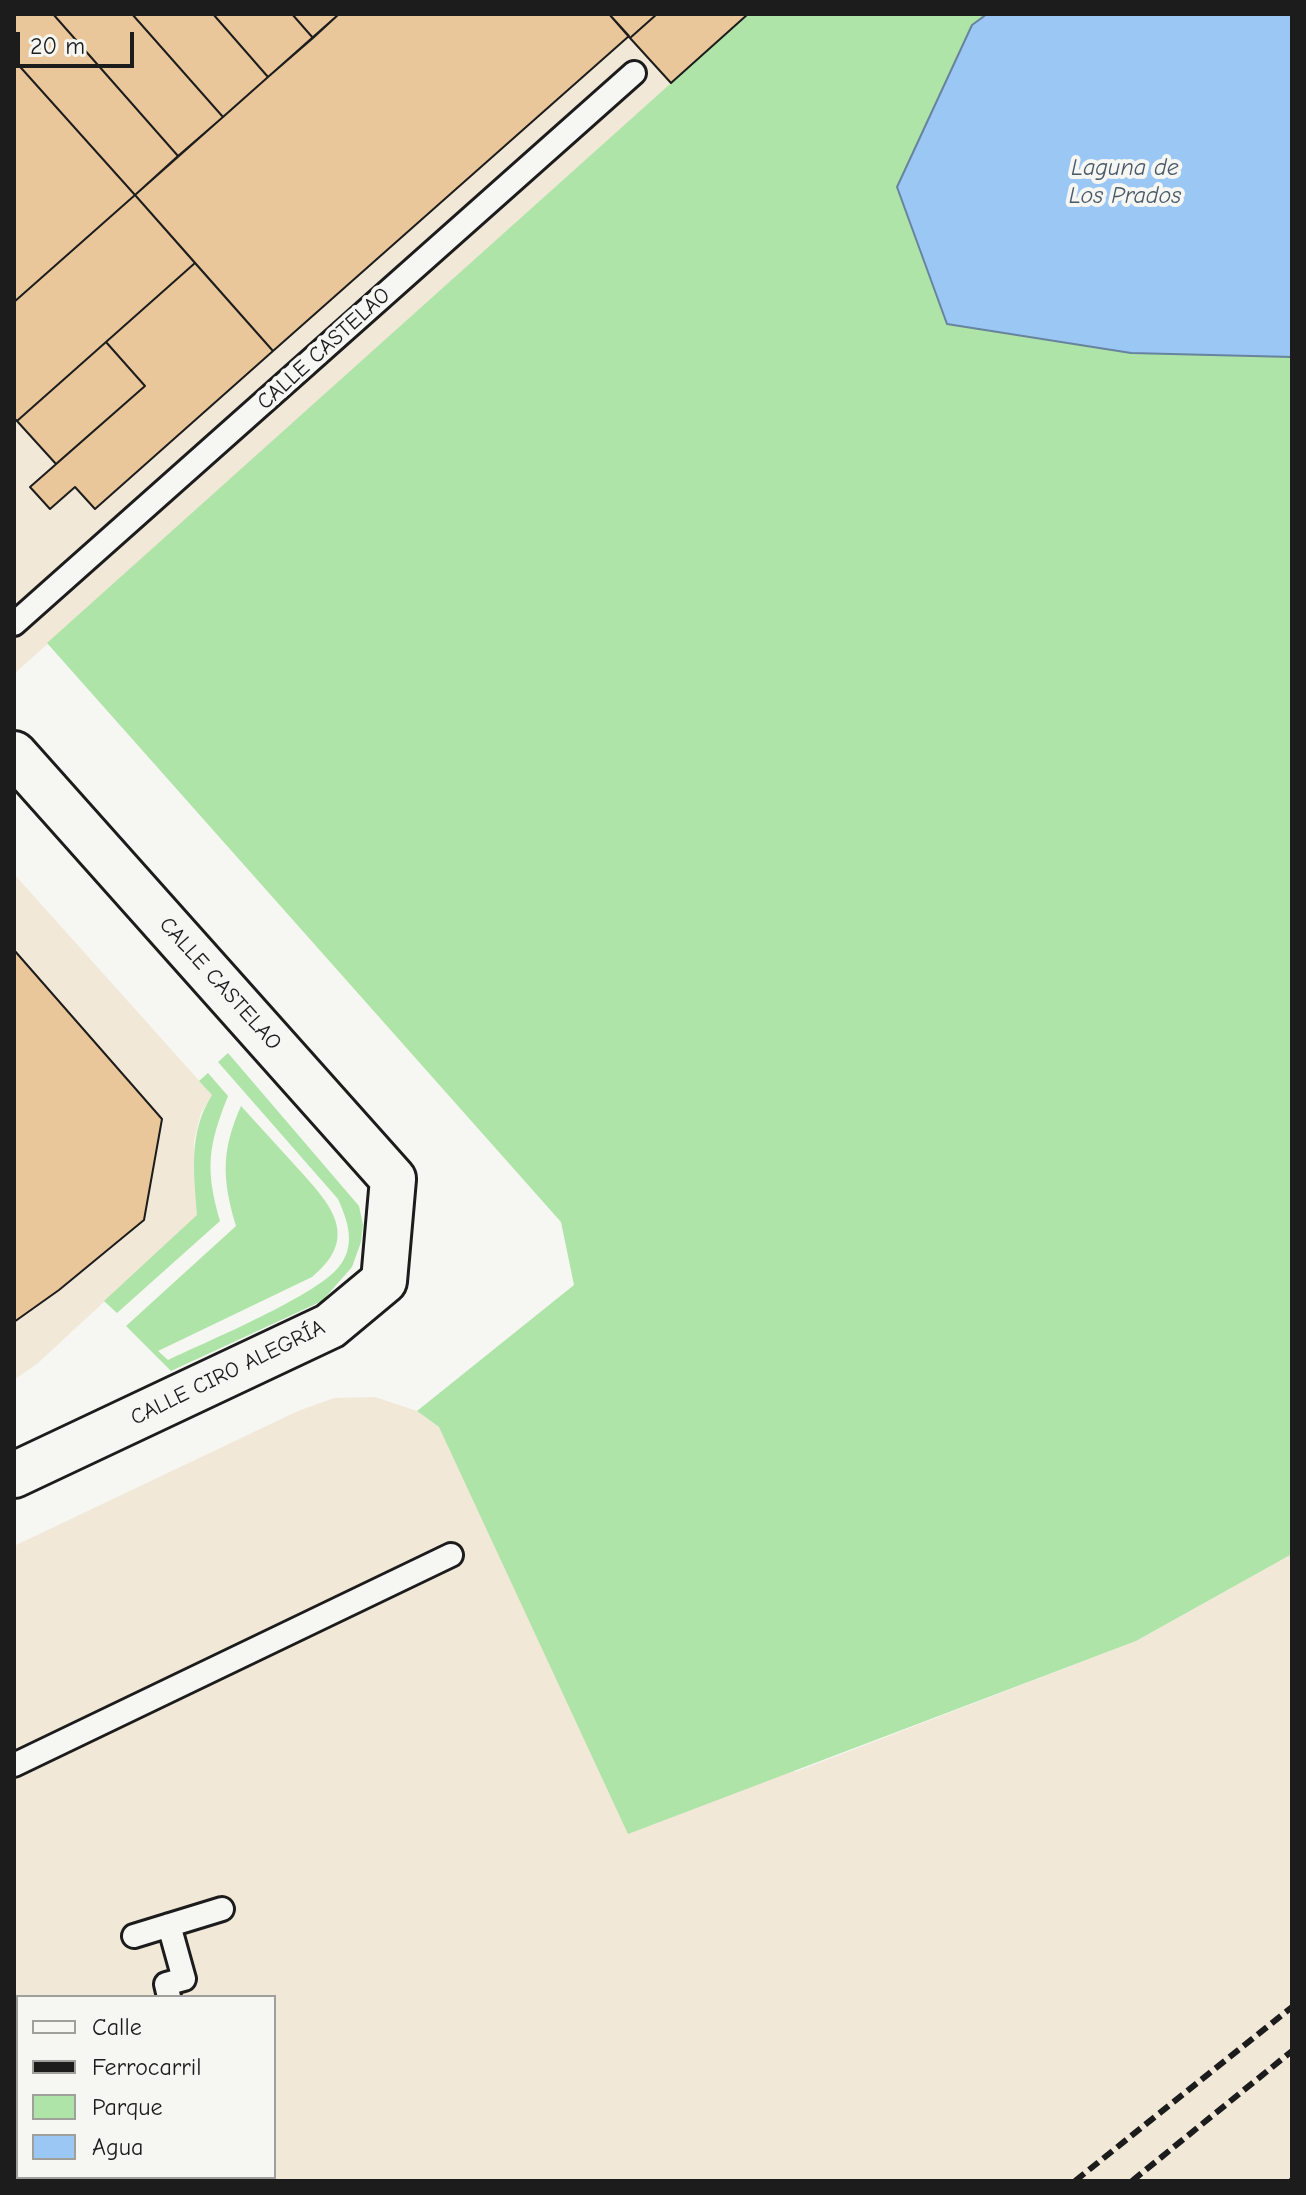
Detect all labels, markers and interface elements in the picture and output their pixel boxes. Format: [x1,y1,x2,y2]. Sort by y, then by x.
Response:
scale bar [20,16,138,66]
text: 20 m [30,32,85,60]
water label: Laguna de Los Prados [1069,154,1181,210]
street label: CALLE CASTELAO [252,282,396,416]
street label: CALLE CASTELAO [153,912,287,1056]
street label: CALLE CIRO ALEGRÍA [127,1315,329,1431]
legend [16,1995,276,2179]
text: Calle [92,2013,142,2041]
text: Ferrocarril [92,2053,202,2081]
text: Parque [92,2093,163,2121]
text: Agua [92,2133,143,2161]

